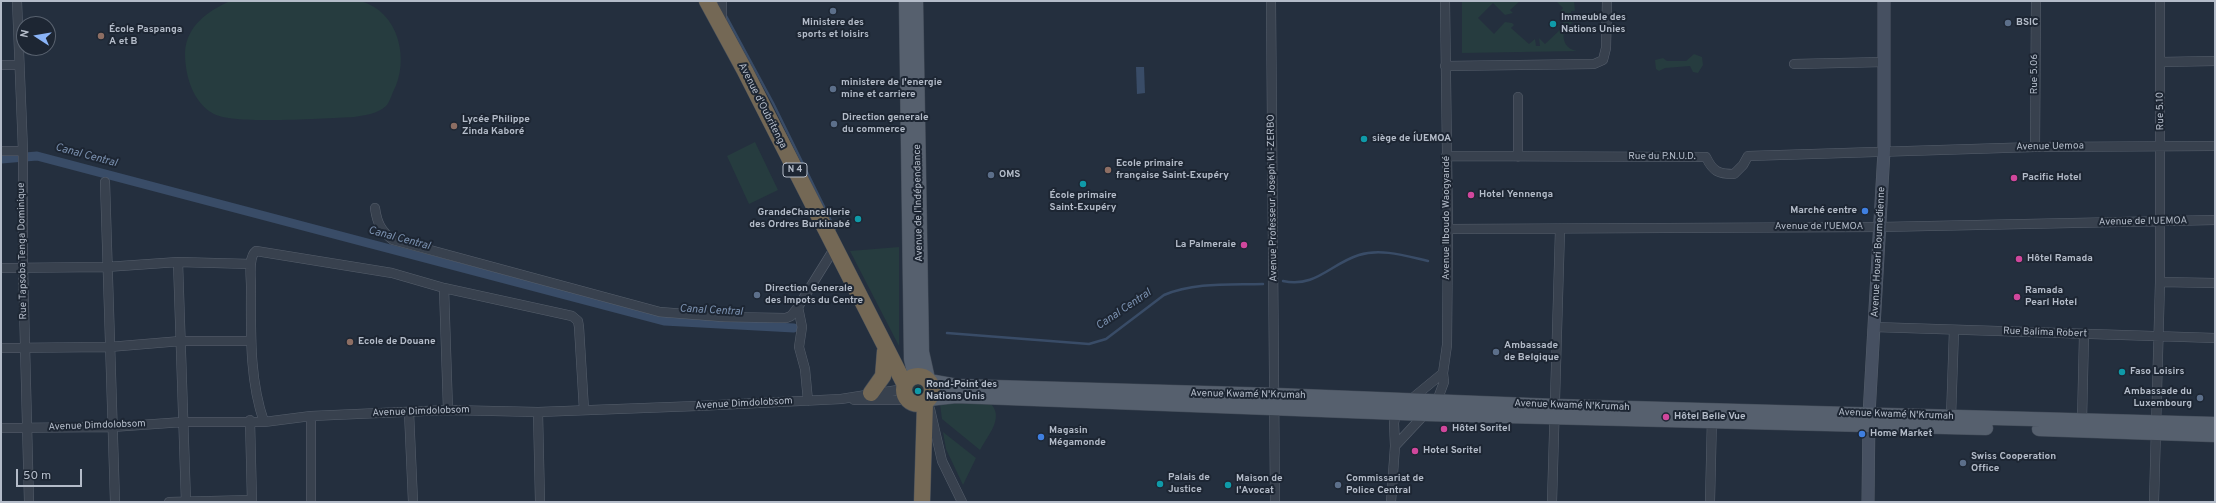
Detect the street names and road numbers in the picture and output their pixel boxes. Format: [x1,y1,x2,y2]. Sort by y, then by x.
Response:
street label: Rue 5.06 [2029,54,2041,94]
street label: Avenue d'Oubritenga [735,61,789,151]
street label: Rue 5.10 [2155,92,2167,130]
street label: Avenue Professeur Joseph KI-ZERBO [1266,114,1280,282]
street label: Avenue Uemoa [2016,140,2084,154]
street label: Avenue de l'Indépendance [912,144,926,262]
street label: Rue du P.N.U.D. [1628,151,1696,163]
street label: Avenue Ilboudo Waogyandé [1441,156,1453,280]
road number: N 4 [783,163,807,177]
street label: Rue Tapsoba Tenga Dominique [16,182,30,320]
street label: Avenue Houari Boumedienne [1870,186,1888,318]
street label: Avenue de l'UEMOA [2099,215,2187,229]
street label: Avenue de l'UEMOA [1775,221,1863,233]
street label: Rue Balima Robert [2003,326,2087,340]
street label: Avenue Kwamé N'Krumah [1190,388,1306,402]
street label: Avenue Dimdolobsom [695,395,793,413]
street label: Avenue Kwamé N'Krumah [1514,398,1630,414]
street label: Avenue Dimdolobsom [372,404,470,420]
street label: Avenue Kwamé N'Krumah [1838,407,1954,423]
street label: Avenue Dimdolobsom [48,418,146,434]

